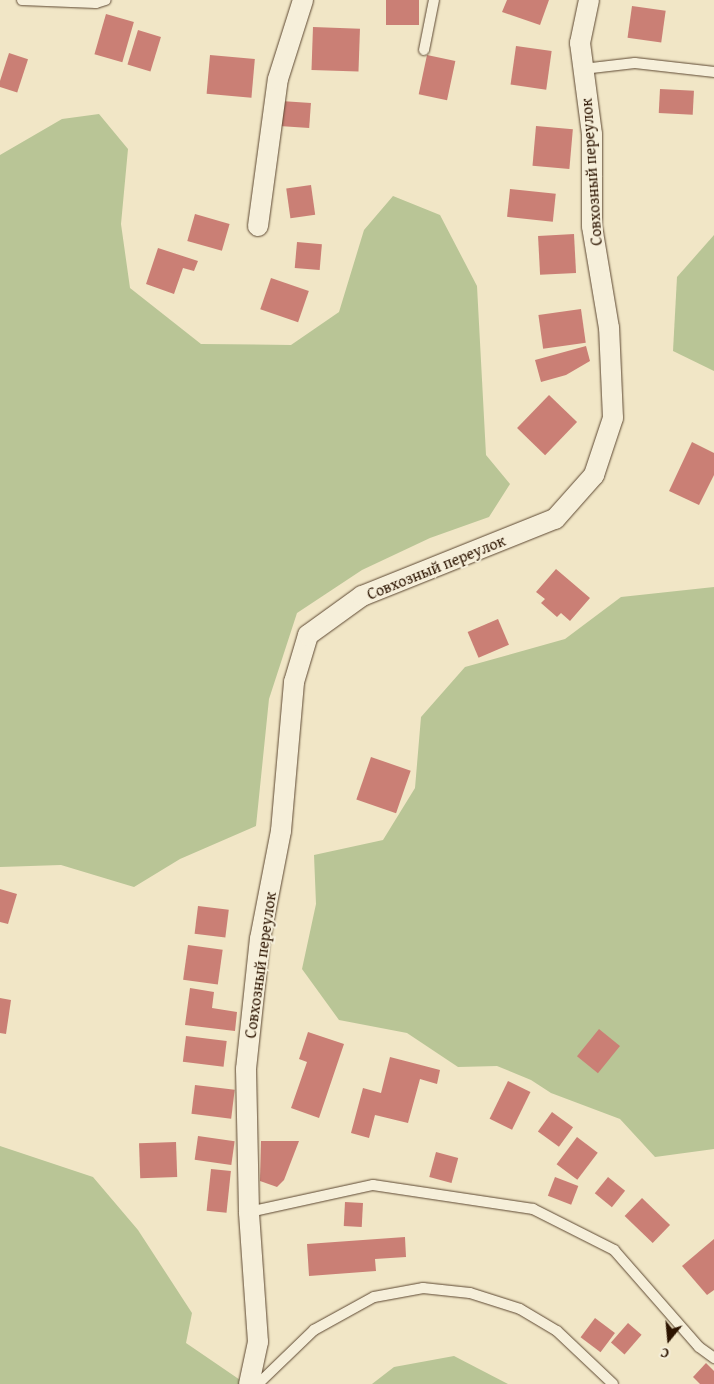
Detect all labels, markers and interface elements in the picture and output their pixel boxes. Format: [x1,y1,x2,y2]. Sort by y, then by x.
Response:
street label: Совхозный переулок [576,98,606,246]
street label: Совхозный переулок [364,530,508,604]
street label: Совхозный переулок [240,891,280,1039]
north arrow [644,1314,694,1364]
text: С [658,1343,671,1364]

